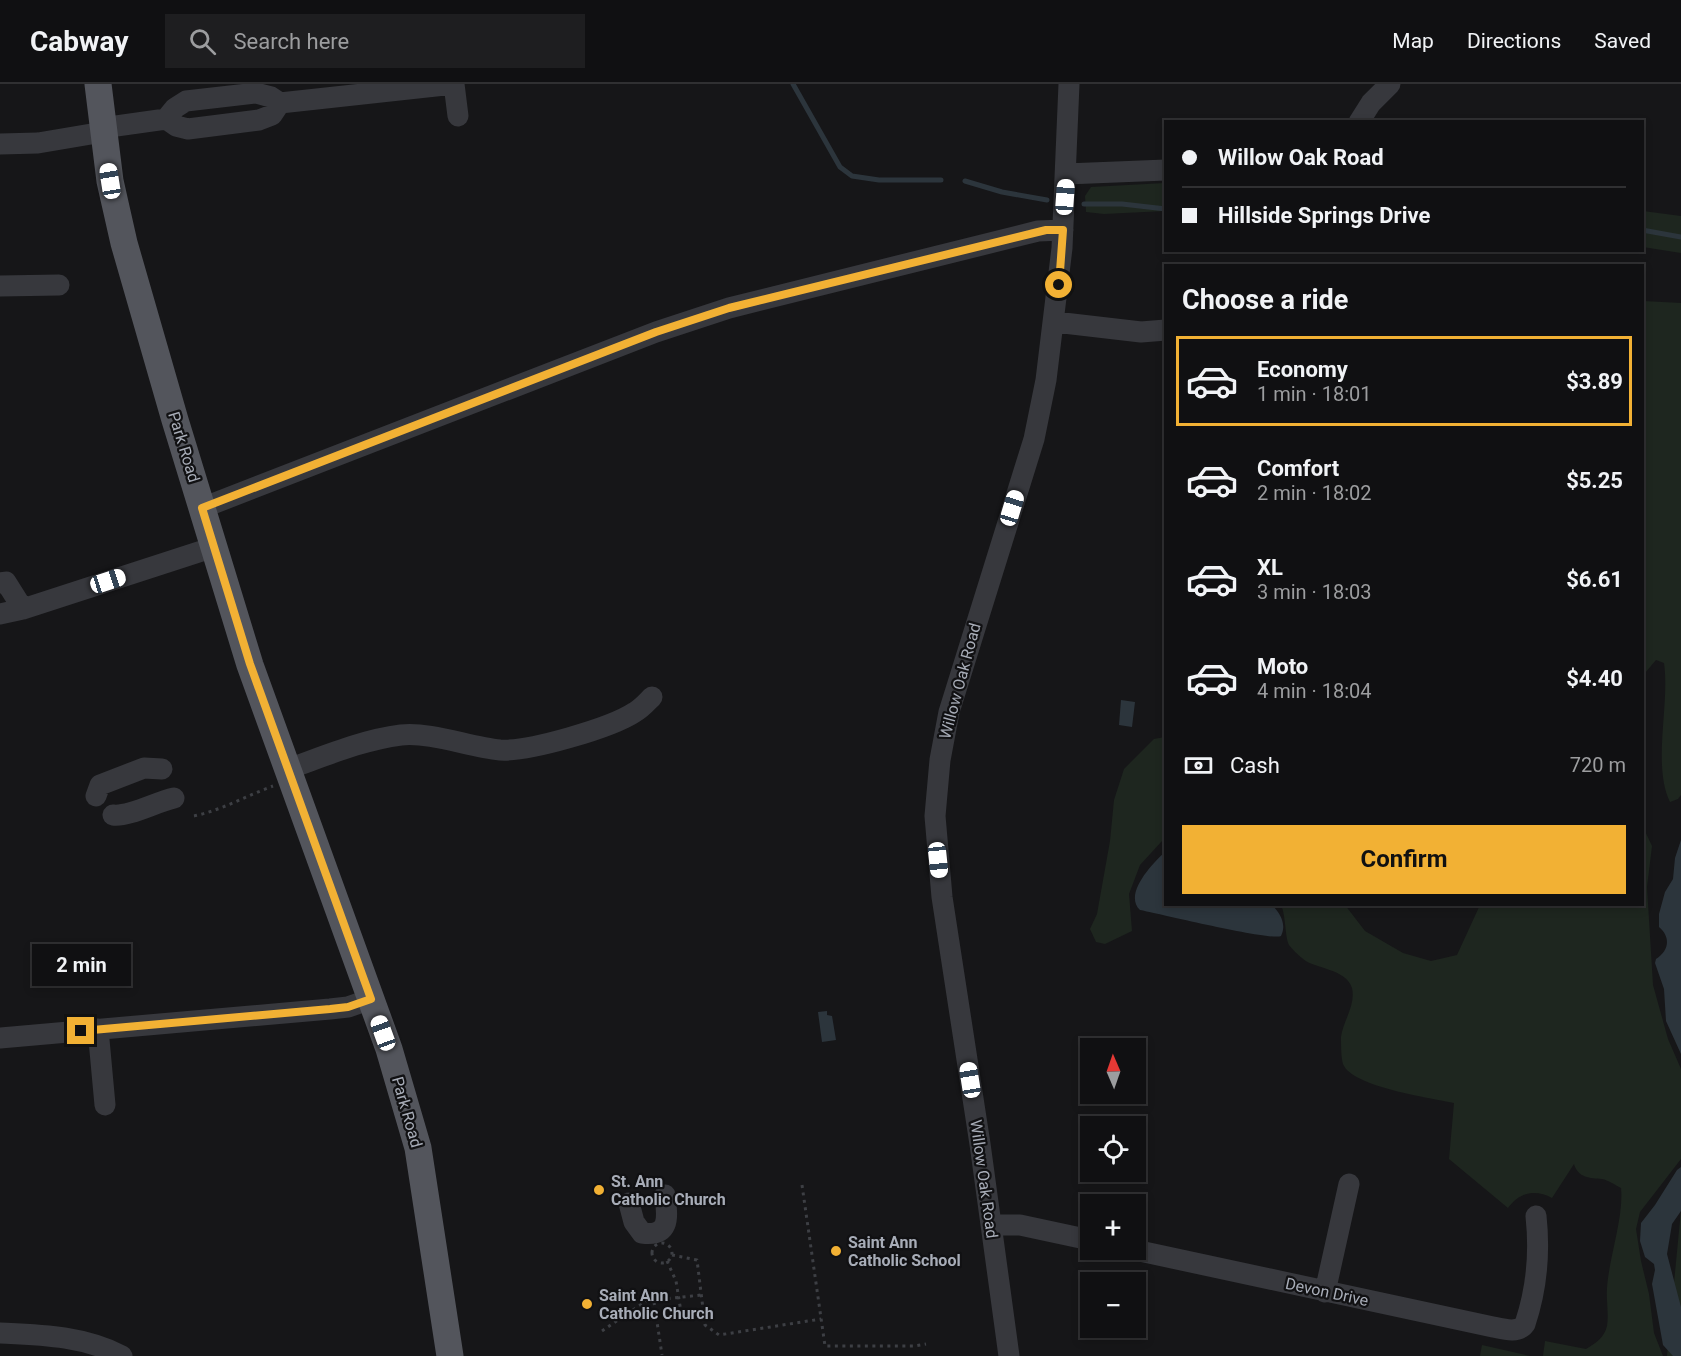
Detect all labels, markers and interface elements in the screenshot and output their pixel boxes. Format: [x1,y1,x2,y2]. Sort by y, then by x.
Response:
search box [165,14,585,68]
text: Cabway [30,25,129,58]
icon: search [186,25,219,58]
text: Search here [234,29,349,54]
text: Map [1392,29,1434,53]
text: Directions [1467,29,1561,53]
text: Saved [1594,29,1651,53]
text: Willow Oak Road [1218,145,1384,170]
car [98,162,122,200]
car [1055,178,1075,216]
text: Hillside Springs Drive [1218,203,1430,228]
route start [1045,271,1072,298]
text: Choose a ride [1182,284,1348,316]
icon: car [1185,354,1239,408]
text: Economy [1257,357,1348,382]
text: $3.89 [1566,369,1623,394]
text: 1 min · 18:01 [1257,382,1372,406]
street label: Park Road [164,409,204,485]
icon: car [1185,453,1239,507]
text: Comfort [1257,456,1339,481]
text: $5.25 [1566,468,1623,493]
text: 2 min · 18:02 [1257,481,1372,505]
car [998,488,1026,528]
icon: car [1185,552,1239,606]
text: XL [1257,555,1283,580]
car [88,567,128,595]
text: $6.61 [1566,567,1623,592]
text: 3 min · 18:03 [1257,580,1372,604]
street label: Willow Oak Road [935,621,985,741]
icon: car [1185,651,1239,705]
text: Moto [1257,654,1308,679]
text: $4.40 [1566,666,1623,691]
text: 4 min · 18:04 [1257,679,1372,703]
icon: cash [1182,749,1215,782]
text: Cash [1230,753,1280,778]
text: 720 m [1570,753,1626,777]
button: Confirm [1182,825,1626,894]
car [927,841,949,879]
callout: 2 min [32,944,130,986]
text: 2 min [56,953,107,977]
car [368,1013,398,1053]
route end [67,1017,94,1044]
north arrow [1080,1038,1146,1104]
map controls [1080,1038,1146,1338]
car [958,1061,982,1099]
street label: Park Road [388,1074,426,1150]
button: locate [1080,1116,1146,1182]
street label: Willow Oak Road [966,1119,1002,1239]
place label: St. Ann Catholic Church [611,1172,726,1209]
marker: St. Ann Catholic Church [592,1183,606,1197]
button: + [1080,1194,1146,1260]
place label: Saint Ann Catholic School [848,1233,961,1270]
marker: Saint Ann Catholic School [829,1244,843,1258]
button: − [1080,1272,1146,1338]
street label: Devon Drive [1284,1274,1370,1310]
place label: Saint Ann Catholic Church [599,1286,714,1323]
marker: Saint Ann Catholic Church [580,1297,594,1311]

